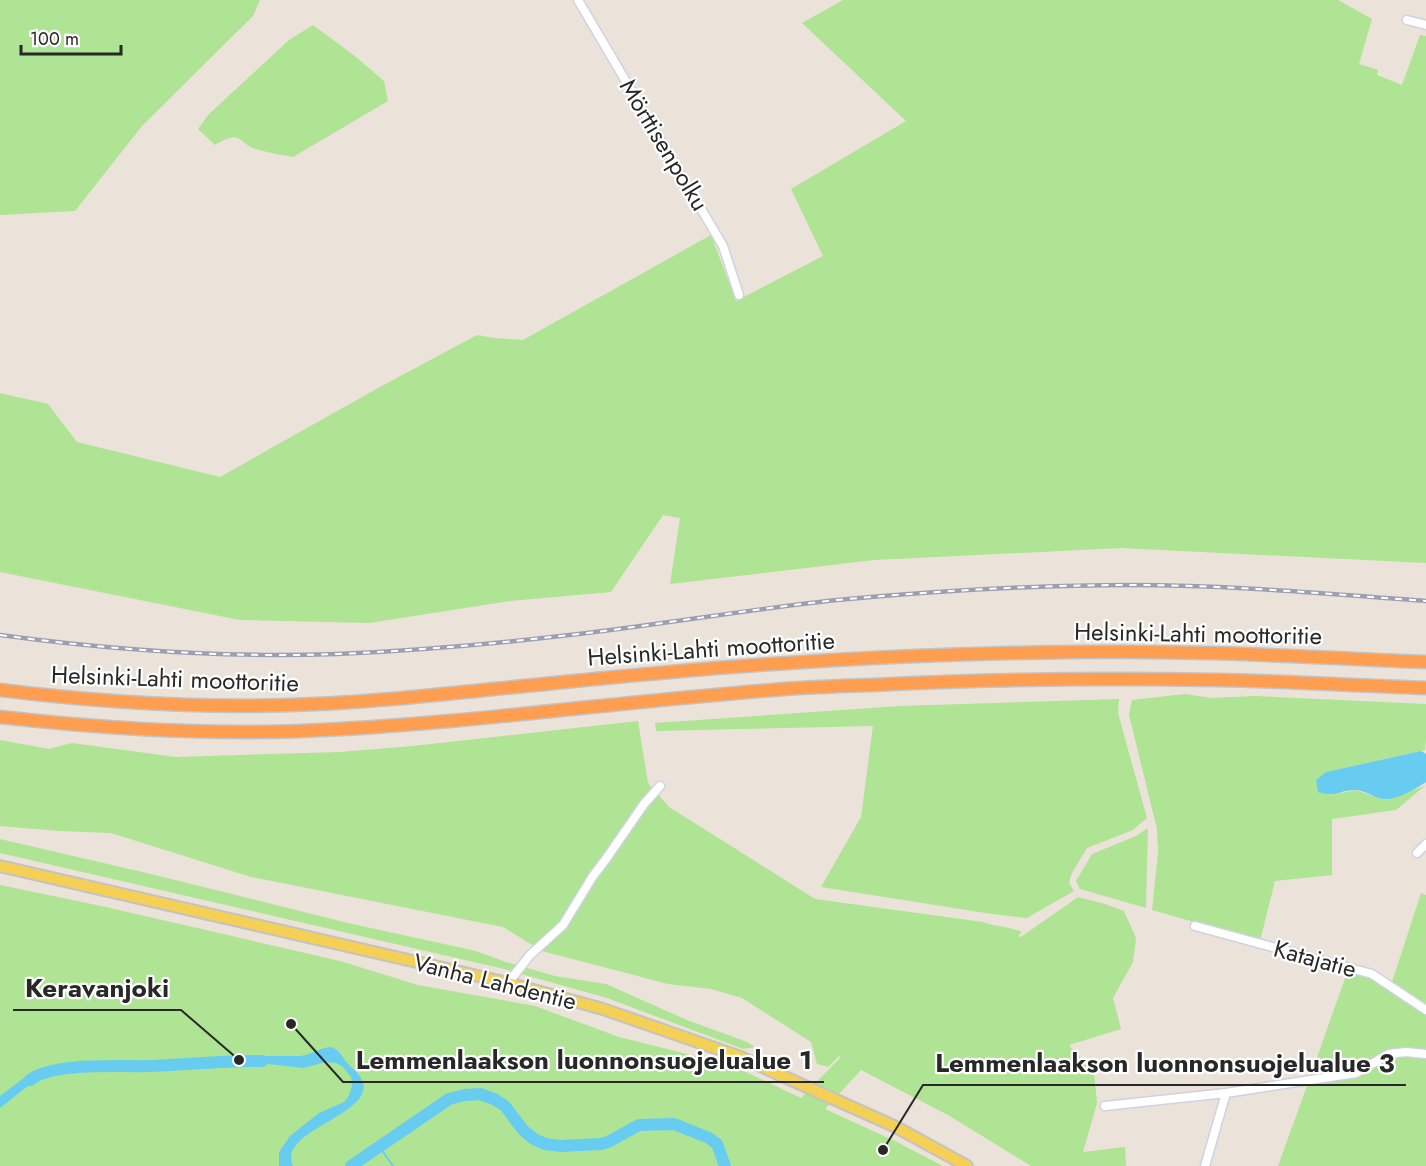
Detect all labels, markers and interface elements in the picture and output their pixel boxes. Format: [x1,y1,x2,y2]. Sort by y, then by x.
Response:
scale bar [21,18,122,56]
text: 100 m [30,26,79,52]
street label: Mörttisenpolku [611,72,718,217]
street label: Helsinki-Lahti moottoritie [1074,614,1322,653]
street label: Helsinki-Lahti moottoritie [586,622,836,675]
street label: Helsinki-Lahti moottoritie [51,657,300,700]
street label: Katajatie [1270,931,1360,986]
street label: Vanha Lahdentie [410,944,580,1019]
callout: Keravanjoki [13,966,181,1010]
text: Keravanjoki [25,969,169,1007]
callout: Lemmenlaakson luonnonsuojelualue 1 [343,1038,824,1082]
text: Lemmenlaakson luonnonsuojelualue 1 [356,1041,812,1079]
callout: Lemmenlaakson luonnonsuojelualue 3 [923,1041,1406,1085]
text: Lemmenlaakson luonnonsuojelualue 3 [935,1044,1395,1082]

